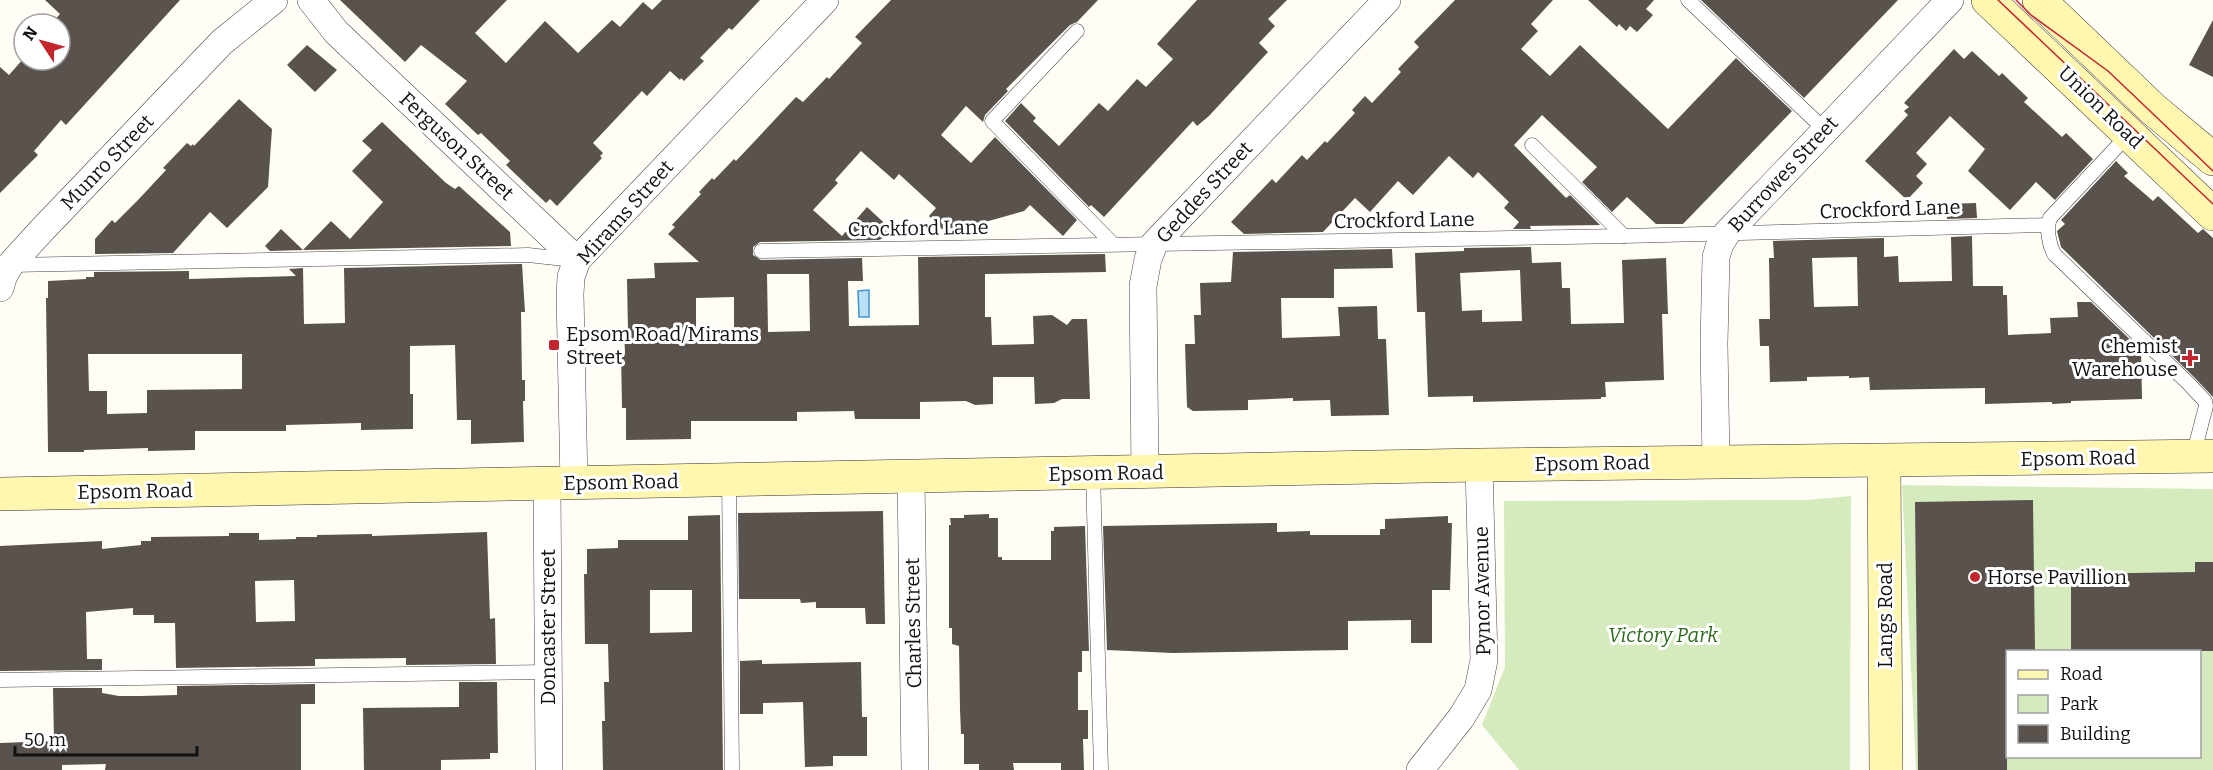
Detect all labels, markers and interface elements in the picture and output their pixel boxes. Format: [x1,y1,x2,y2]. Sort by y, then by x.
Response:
north arrow [12,12,72,72]
text: N [19,23,42,44]
street label: Union Road [2054,61,2149,154]
street label: Ferguson Street [395,87,519,205]
street label: Munro Street [56,109,158,215]
street label: Burrowes Street [1723,111,1843,237]
street label: Geddes Street [1151,136,1257,248]
street label: Mirams Street [572,155,678,269]
street label: Crockford Lane [1819,195,1961,223]
street label: Crockford Lane [1333,207,1475,233]
street label: Crockford Lane [847,215,989,241]
place label: Epsom Road/Mirams Street [566,322,759,369]
place label: Chemist Warehouse [2072,334,2178,381]
marker: Epsom Road/Mirams Street [547,338,561,352]
marker: Chemist Warehouse [2183,351,2197,365]
street label: Epsom Road [2020,445,2136,471]
street label: Epsom Road [1534,450,1650,476]
street label: Epsom Road [1048,460,1164,486]
street label: Epsom Road [563,469,679,495]
street label: Epsom Road [77,478,193,504]
street label: Pynor Avenue [1469,526,1495,656]
street label: Doncaster Street [536,549,560,705]
street label: Charles Street [900,557,926,689]
street label: Langs Road [1873,562,1897,668]
place label: Horse Pavillion [1987,565,2127,589]
marker: Horse Pavillion [1968,570,1982,584]
park label: Victory Park [1608,623,1718,647]
legend [2006,650,2201,758]
text: Road [2060,663,2103,685]
text: Park [2060,693,2099,715]
scale bar [15,719,196,757]
text: Building [2060,723,2131,745]
text: 50 m [24,729,66,751]

